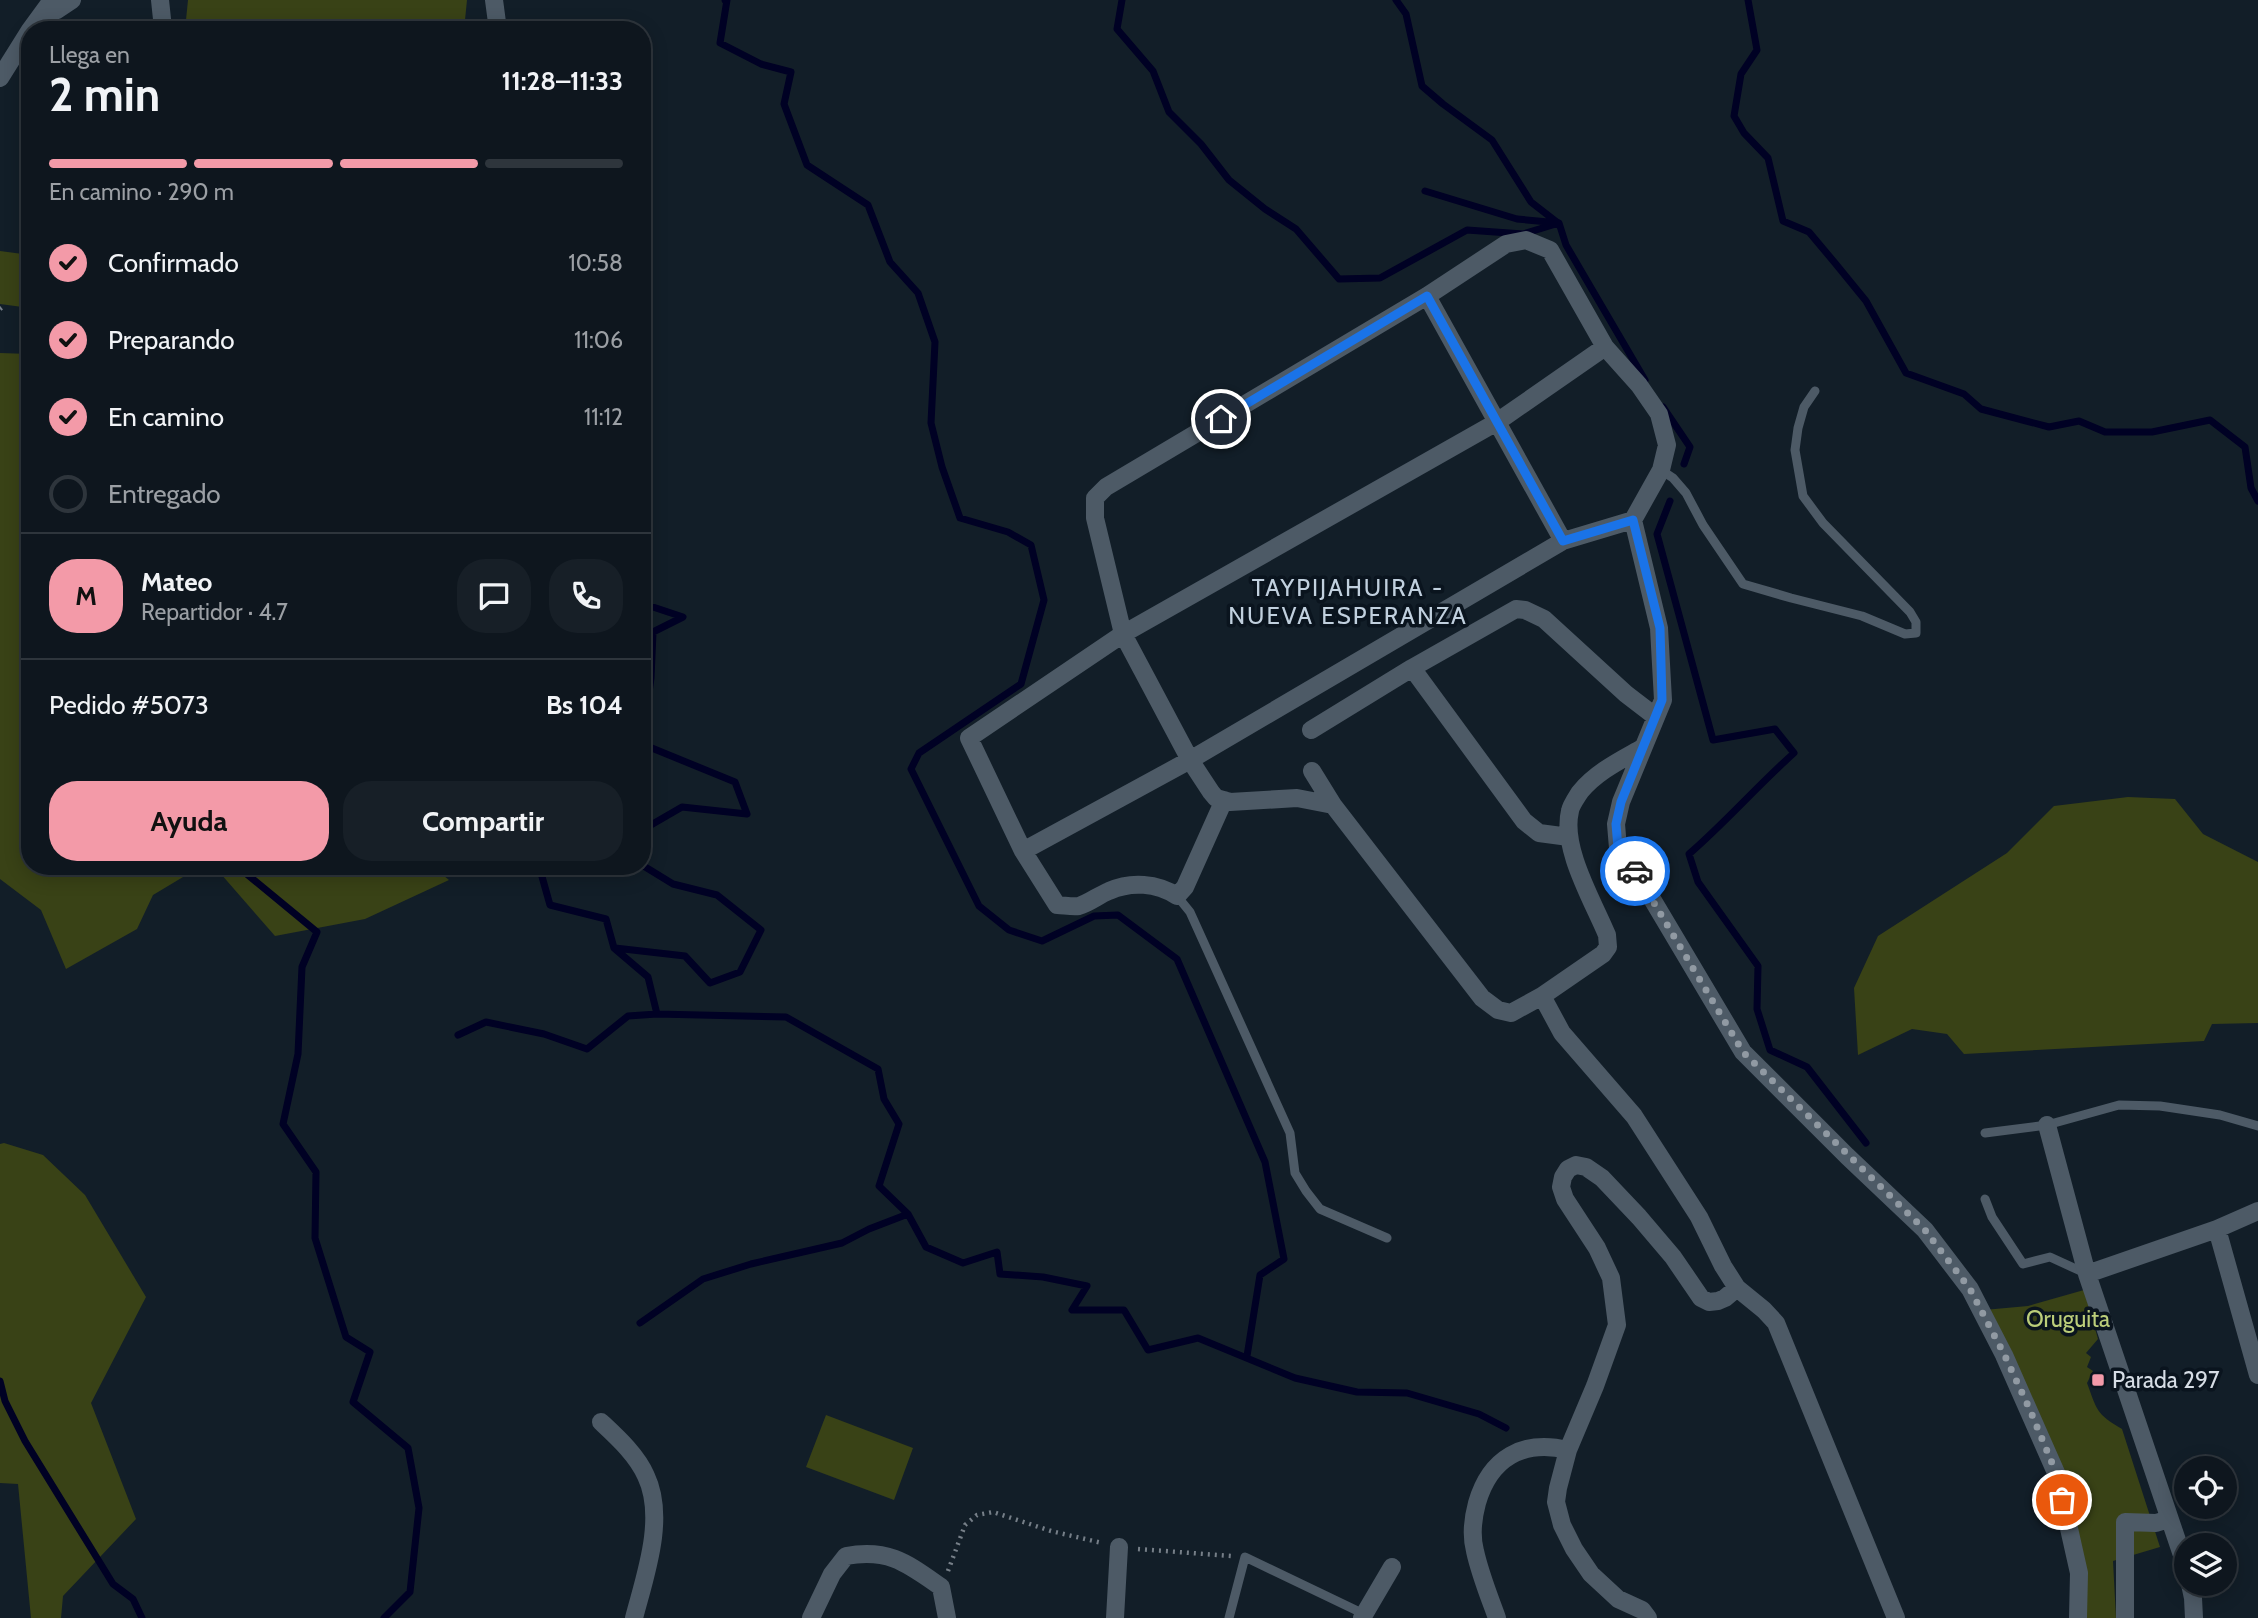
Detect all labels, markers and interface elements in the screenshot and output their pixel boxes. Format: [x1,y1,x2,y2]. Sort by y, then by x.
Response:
text: Llega en [49,41,130,69]
text: 11:28–11:33 [502,65,623,97]
text: 2 min [49,67,160,123]
text: En camino · 290 m [49,178,234,206]
icon: check [49,244,87,282]
text: Confirmado [108,247,239,279]
text: 10:58 [568,249,623,277]
icon: check [49,321,87,359]
text: Preparando [108,324,235,356]
text: 11:06 [574,326,623,354]
pin [1191,389,1251,449]
icon: check [49,398,87,436]
icon: home [1202,400,1240,438]
text: En camino [108,401,224,433]
text: 11:12 [584,403,623,431]
text: Entregado [108,478,221,510]
button: chat [457,559,531,633]
button: phone [549,559,623,633]
text: Mateo [141,566,212,598]
district label: TAYPIJAHUIRA - NUEVA ESPERANZA [1228,573,1468,630]
text: M [75,580,97,612]
text: Repartidor · 4.7 [141,598,288,626]
text: Pedido #5073 [49,689,209,721]
text: Bs 104 [546,689,623,721]
button: Ayuda [49,781,329,861]
button: Compartir [343,781,623,861]
courier [1600,836,1670,906]
icon: car [1616,852,1654,890]
park label: Oruguita [2026,1305,2110,1333]
place label: Parada 297 [2112,1366,2220,1394]
marker: Parada 297 [2090,1372,2106,1388]
map controls [2174,1456,2237,1596]
button: locate [2174,1456,2237,1519]
pin [2032,1470,2092,1530]
icon: bag [2043,1481,2081,1519]
button: layers [2174,1533,2237,1596]

